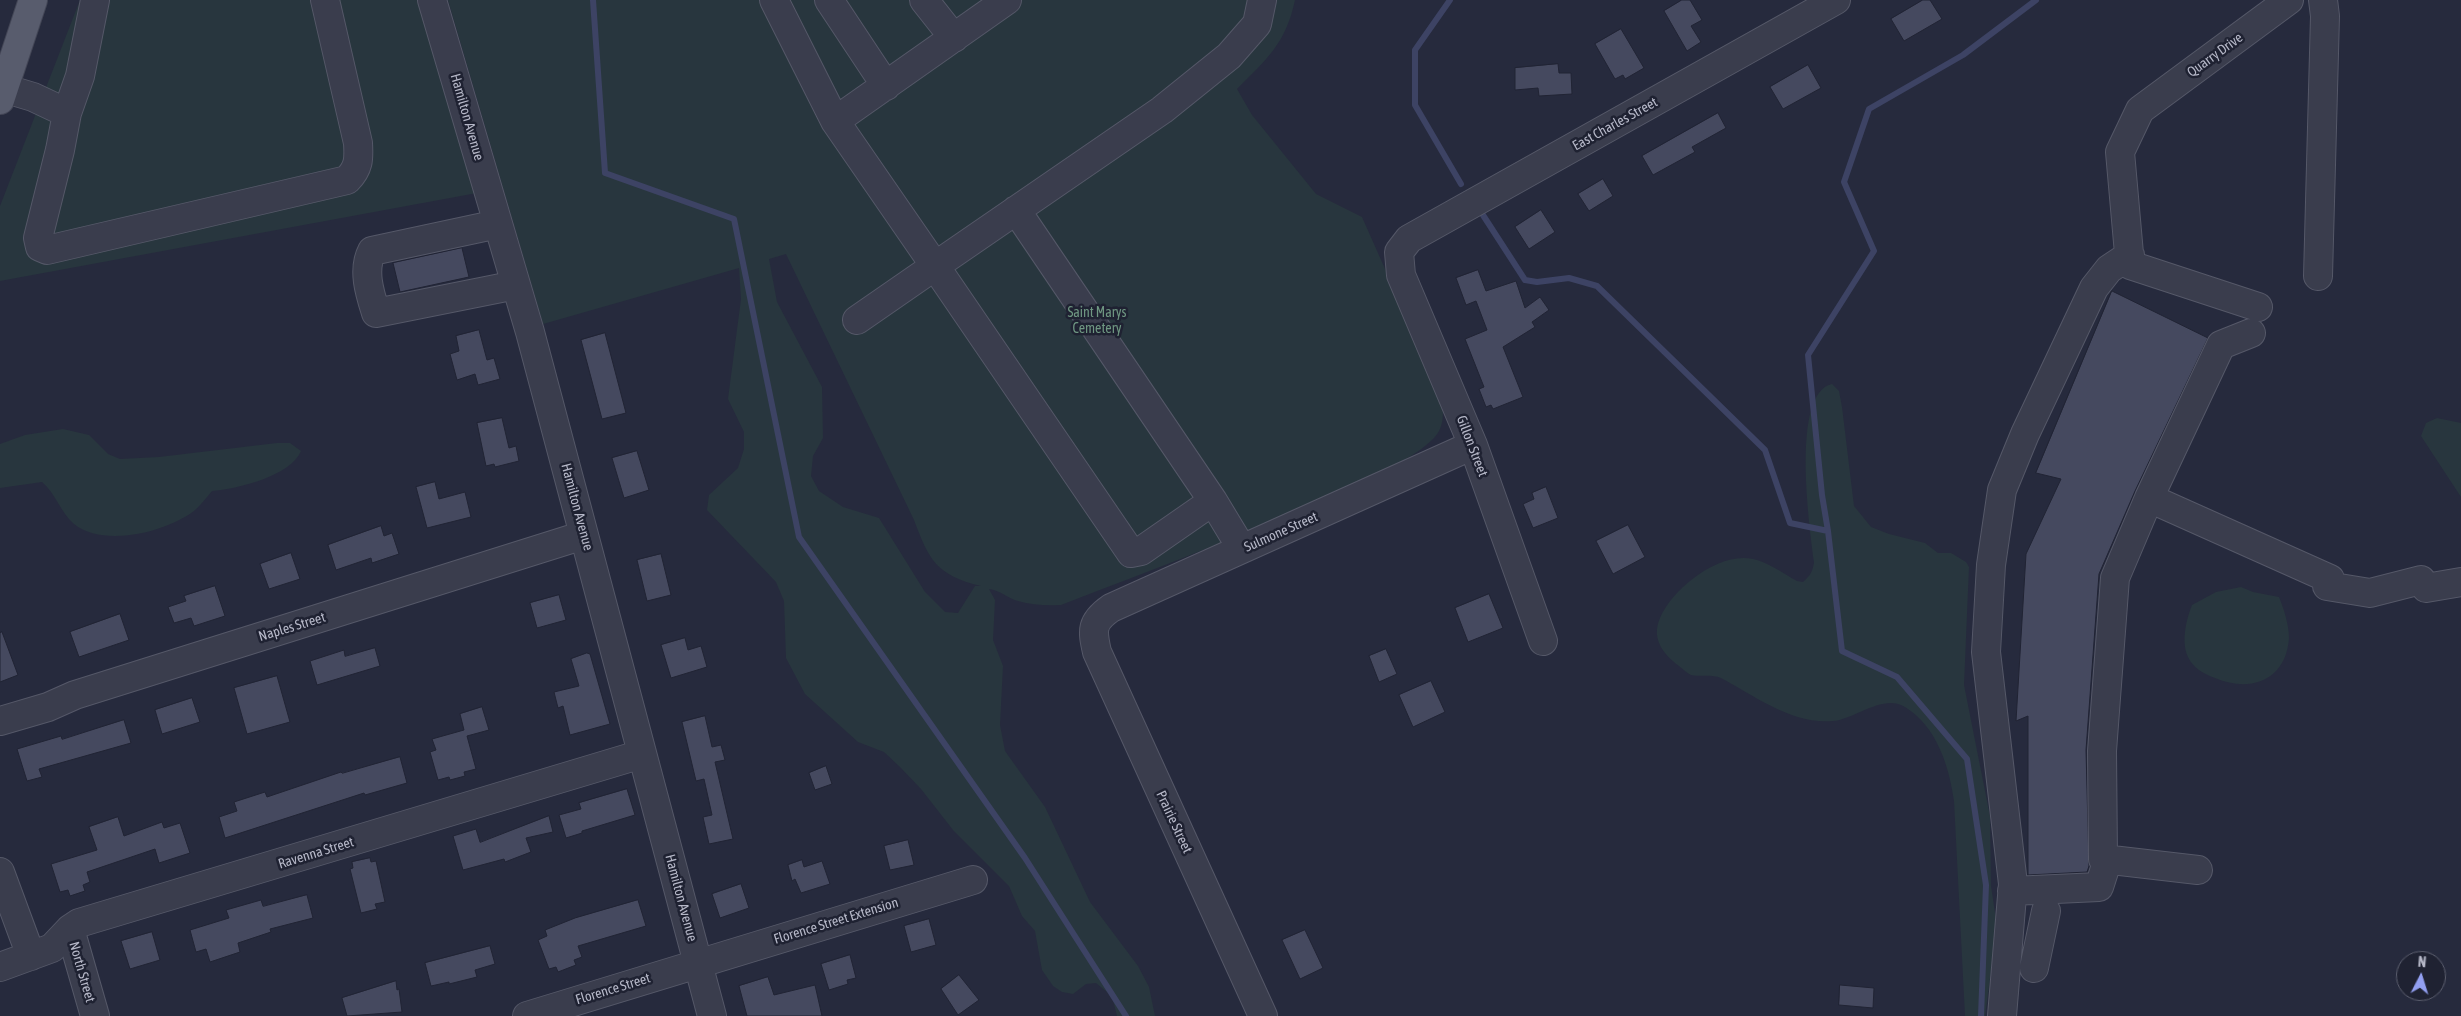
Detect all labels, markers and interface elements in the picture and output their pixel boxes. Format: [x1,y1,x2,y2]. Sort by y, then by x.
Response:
street label: Quarry Drive [2184,29,2246,81]
street label: Hamilton Avenue [447,72,487,162]
street label: East Charles Street [1570,94,1660,154]
park label: Saint Marys Cemetery [1067,305,1127,338]
street label: Gillon Street [1453,413,1491,479]
street label: Hamilton Avenue [557,462,597,552]
street label: Sulmone Street [1242,508,1320,556]
street label: Naples Street [257,609,327,645]
street label: Prairie Street [1152,788,1196,856]
street label: Ravenna Street [276,834,356,872]
street label: Hamilton Avenue [661,853,701,943]
street label: Florence Street Extension [772,894,900,948]
street label: North Street [65,940,99,1004]
north arrow [2396,951,2446,1001]
text: N [2417,954,2427,970]
street label: Florence Street [574,970,652,1008]

